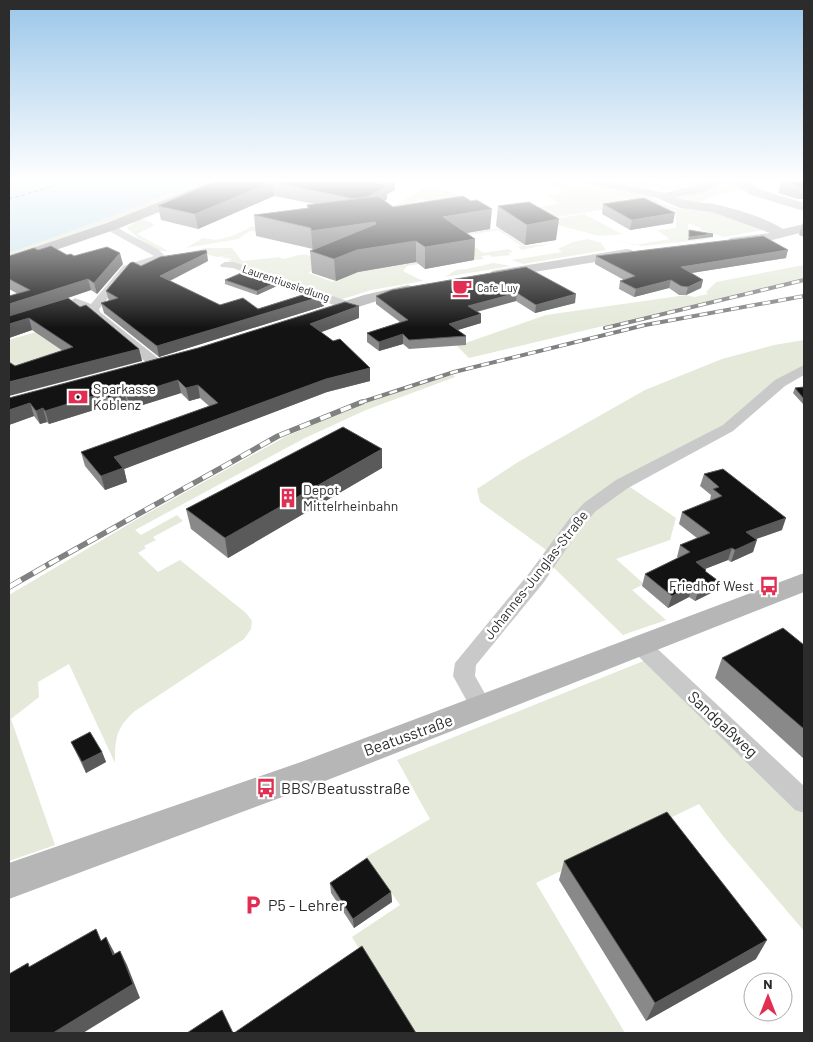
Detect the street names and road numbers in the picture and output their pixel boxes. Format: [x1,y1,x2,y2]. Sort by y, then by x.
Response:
street label: Laurentiussiedlung [241,261,332,304]
street label: Johannes-Junglas-Straße [480,507,591,643]
street label: Sandgaßweg [684,686,762,761]
street label: Beatusstraße [361,710,455,759]

